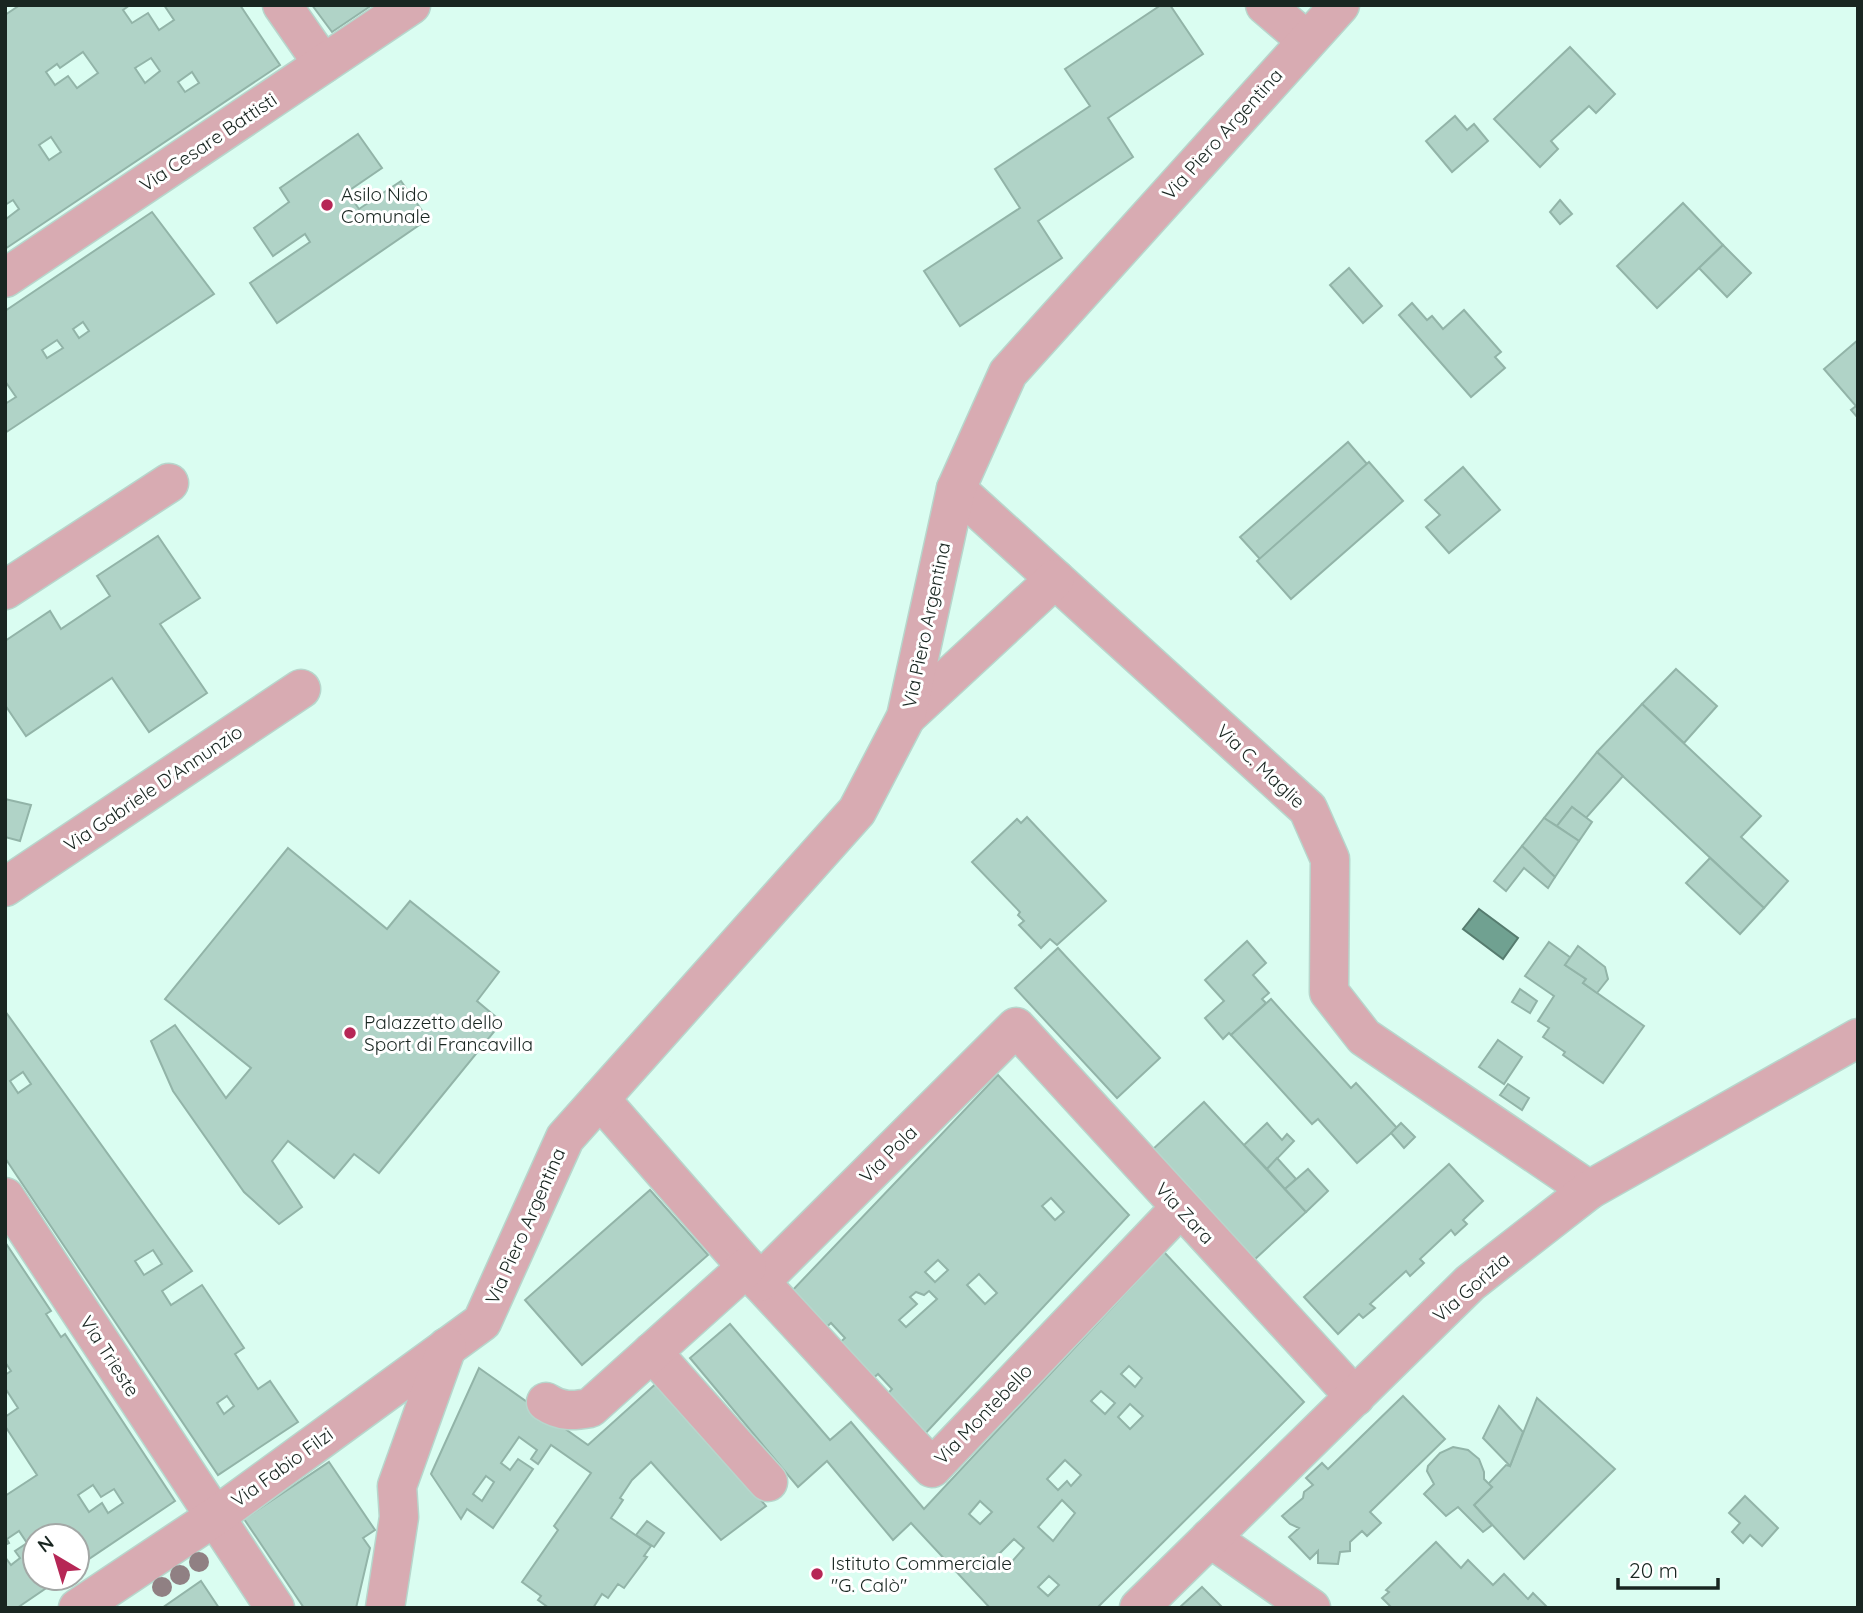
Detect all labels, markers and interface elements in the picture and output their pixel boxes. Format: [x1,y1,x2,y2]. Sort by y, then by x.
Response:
street label: Via Piero Argentina [1157,63,1287,205]
street label: Via Cesare Battisti [135,87,281,197]
place label: Asilo Nido Comunale [341,182,430,228]
marker: Asilo Nido Comunale [319,197,335,213]
street label: Via Piero Argentina [897,540,955,710]
street label: Via Gabriele D'Annunzio [59,719,247,857]
street label: Via C. Maglie [1212,719,1310,813]
place label: Palazzetto dello Sport di Francavilla [364,1010,533,1056]
marker: Palazzetto dello Sport di Francavilla [342,1025,358,1041]
street label: Via Pola [854,1120,922,1188]
street label: Via Piero Argentina [480,1144,570,1308]
street label: Via Zara [1150,1177,1220,1249]
street label: Via Gorizia [1428,1247,1514,1327]
street label: Via Trieste [75,1311,145,1401]
street label: Via Montebello [929,1359,1037,1469]
street label: Via Fabio Filzi [226,1422,338,1512]
north arrow [21,1522,91,1592]
text: N [33,1530,58,1557]
scale bar [1618,1546,1718,1590]
place label: Istituto Commerciale "G. Calò" [831,1551,1012,1597]
text: 20 m [1629,1557,1678,1583]
marker: Istituto Commerciale "G. Calò" [809,1566,825,1582]

